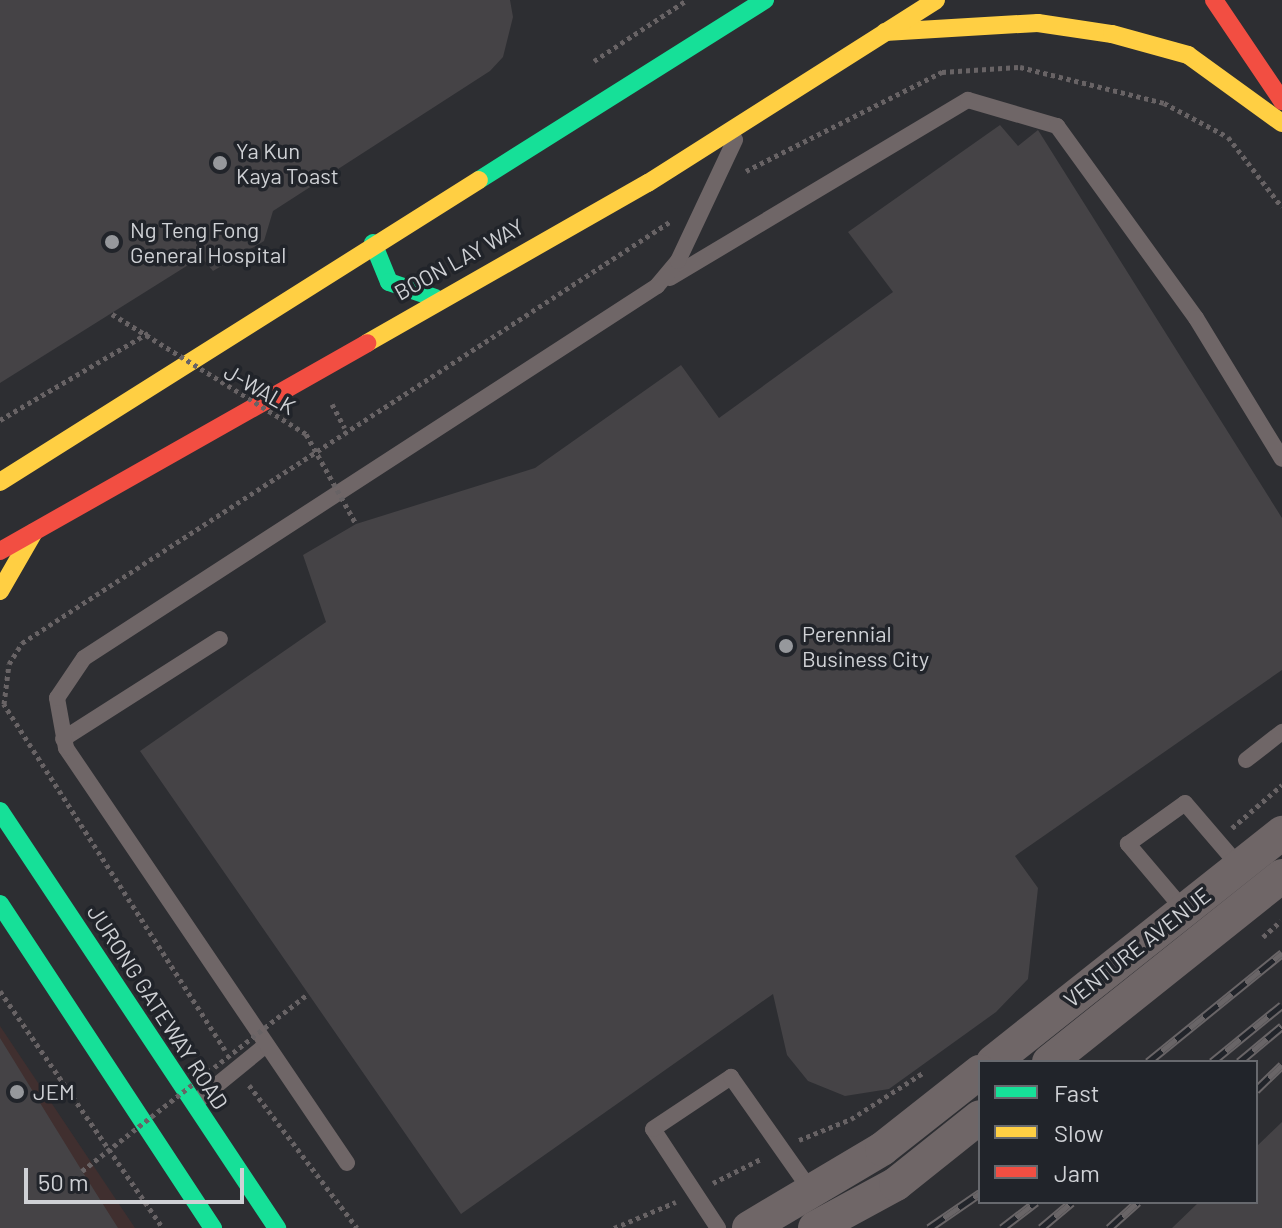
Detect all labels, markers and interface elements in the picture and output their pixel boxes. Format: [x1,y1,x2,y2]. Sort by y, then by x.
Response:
place label: Ya Kun Kaya Toast [236,137,339,188]
marker: Ya Kun Kaya Toast [211,154,229,172]
street label: BOON LAY WAY [390,213,528,305]
place label: Ng Teng Fong General Hospital [130,216,286,268]
marker: Ng Teng Fong General Hospital [101,231,123,253]
street label: J-WALK [220,358,300,420]
place label: Perennial Business City [802,620,929,672]
marker: Perennial Business City [777,637,795,655]
street label: VENTURE AVENUE [1058,881,1216,1013]
street label: JURONG GATEWAY ROAD [82,900,234,1114]
legend [978,1060,1258,1204]
text: Fast [1054,1078,1099,1107]
place label: JEM [33,1079,75,1105]
marker: JEM [8,1083,26,1101]
text: Slow [1054,1118,1103,1147]
scale bar [28,1152,248,1202]
text: Jam [1054,1158,1100,1187]
text: 50 m [38,1167,89,1196]

